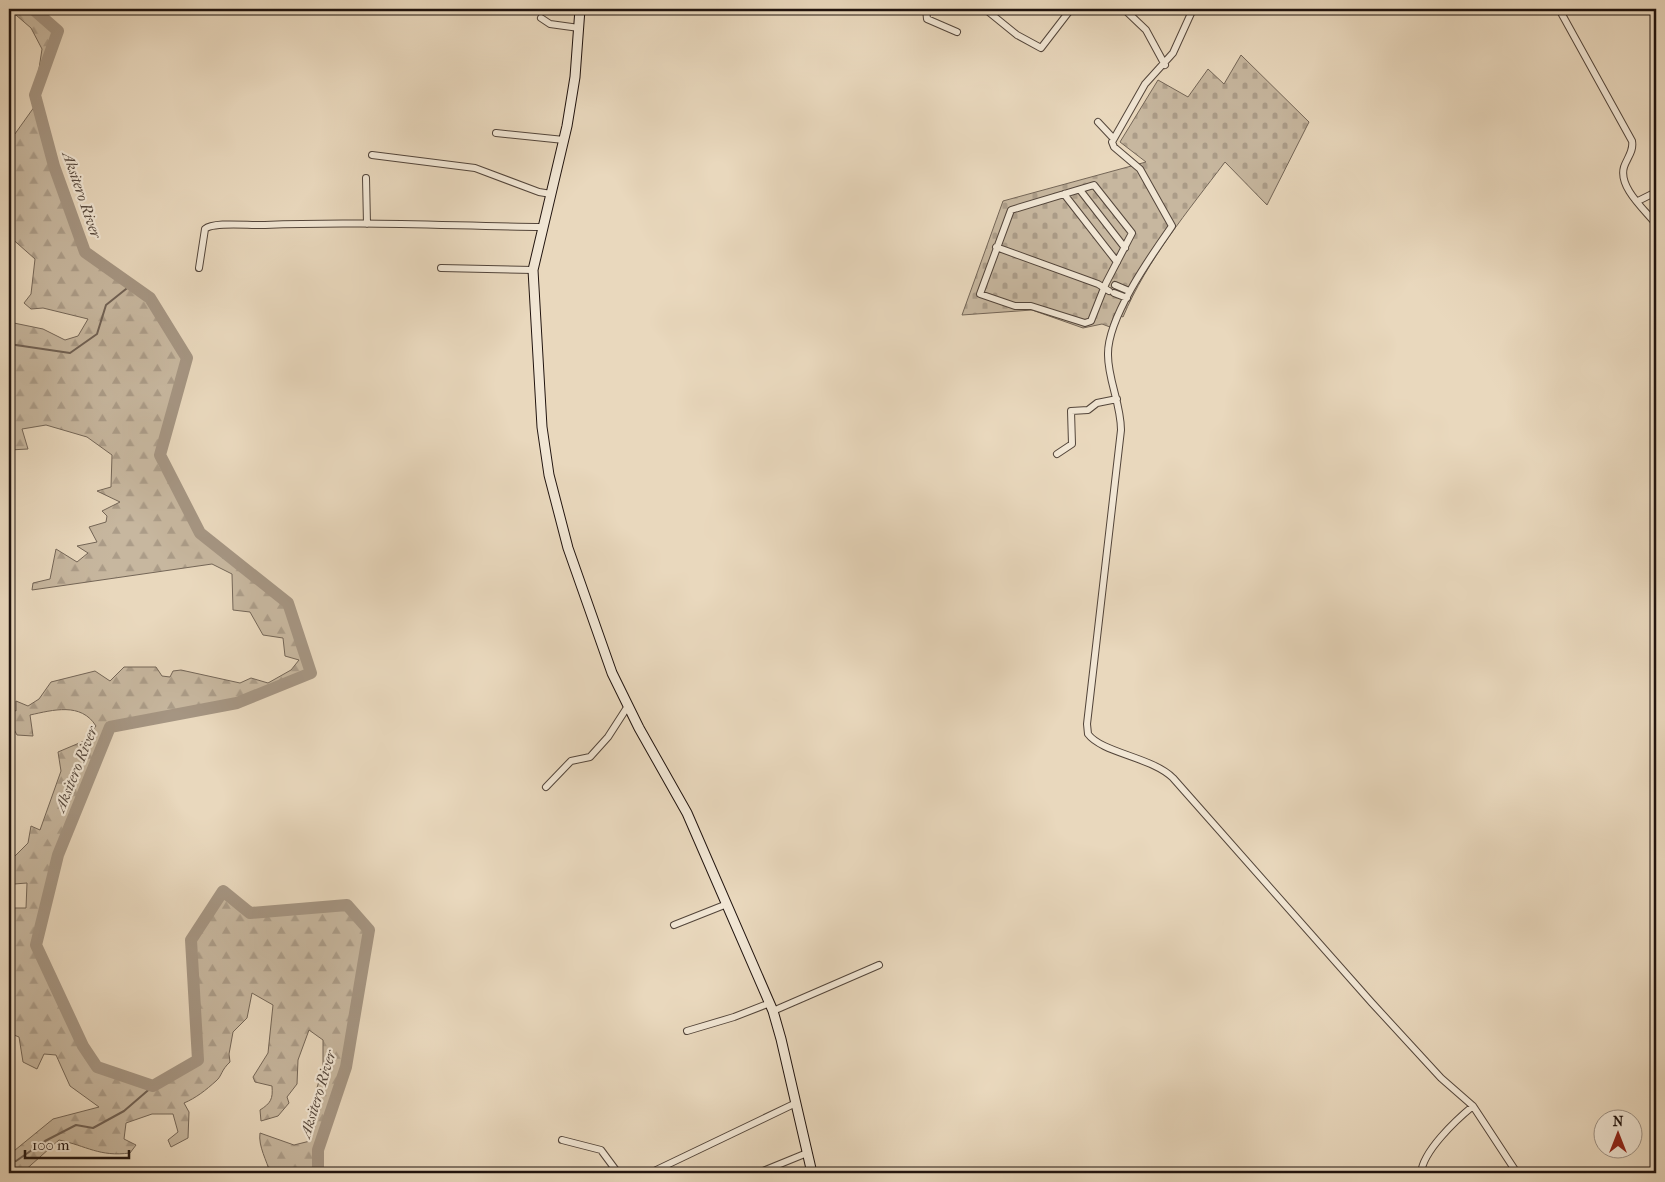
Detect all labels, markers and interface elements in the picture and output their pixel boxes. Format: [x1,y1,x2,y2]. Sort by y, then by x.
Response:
water label: Aksitero River [58,148,106,242]
water label: Aksitero River [50,723,102,816]
water label: Aksitero River [296,1047,340,1142]
north arrow [1592,1110,1642,1160]
text: N [1613,1113,1624,1130]
scale bar [25,1127,129,1159]
text: 100 m [32,1136,70,1154]

